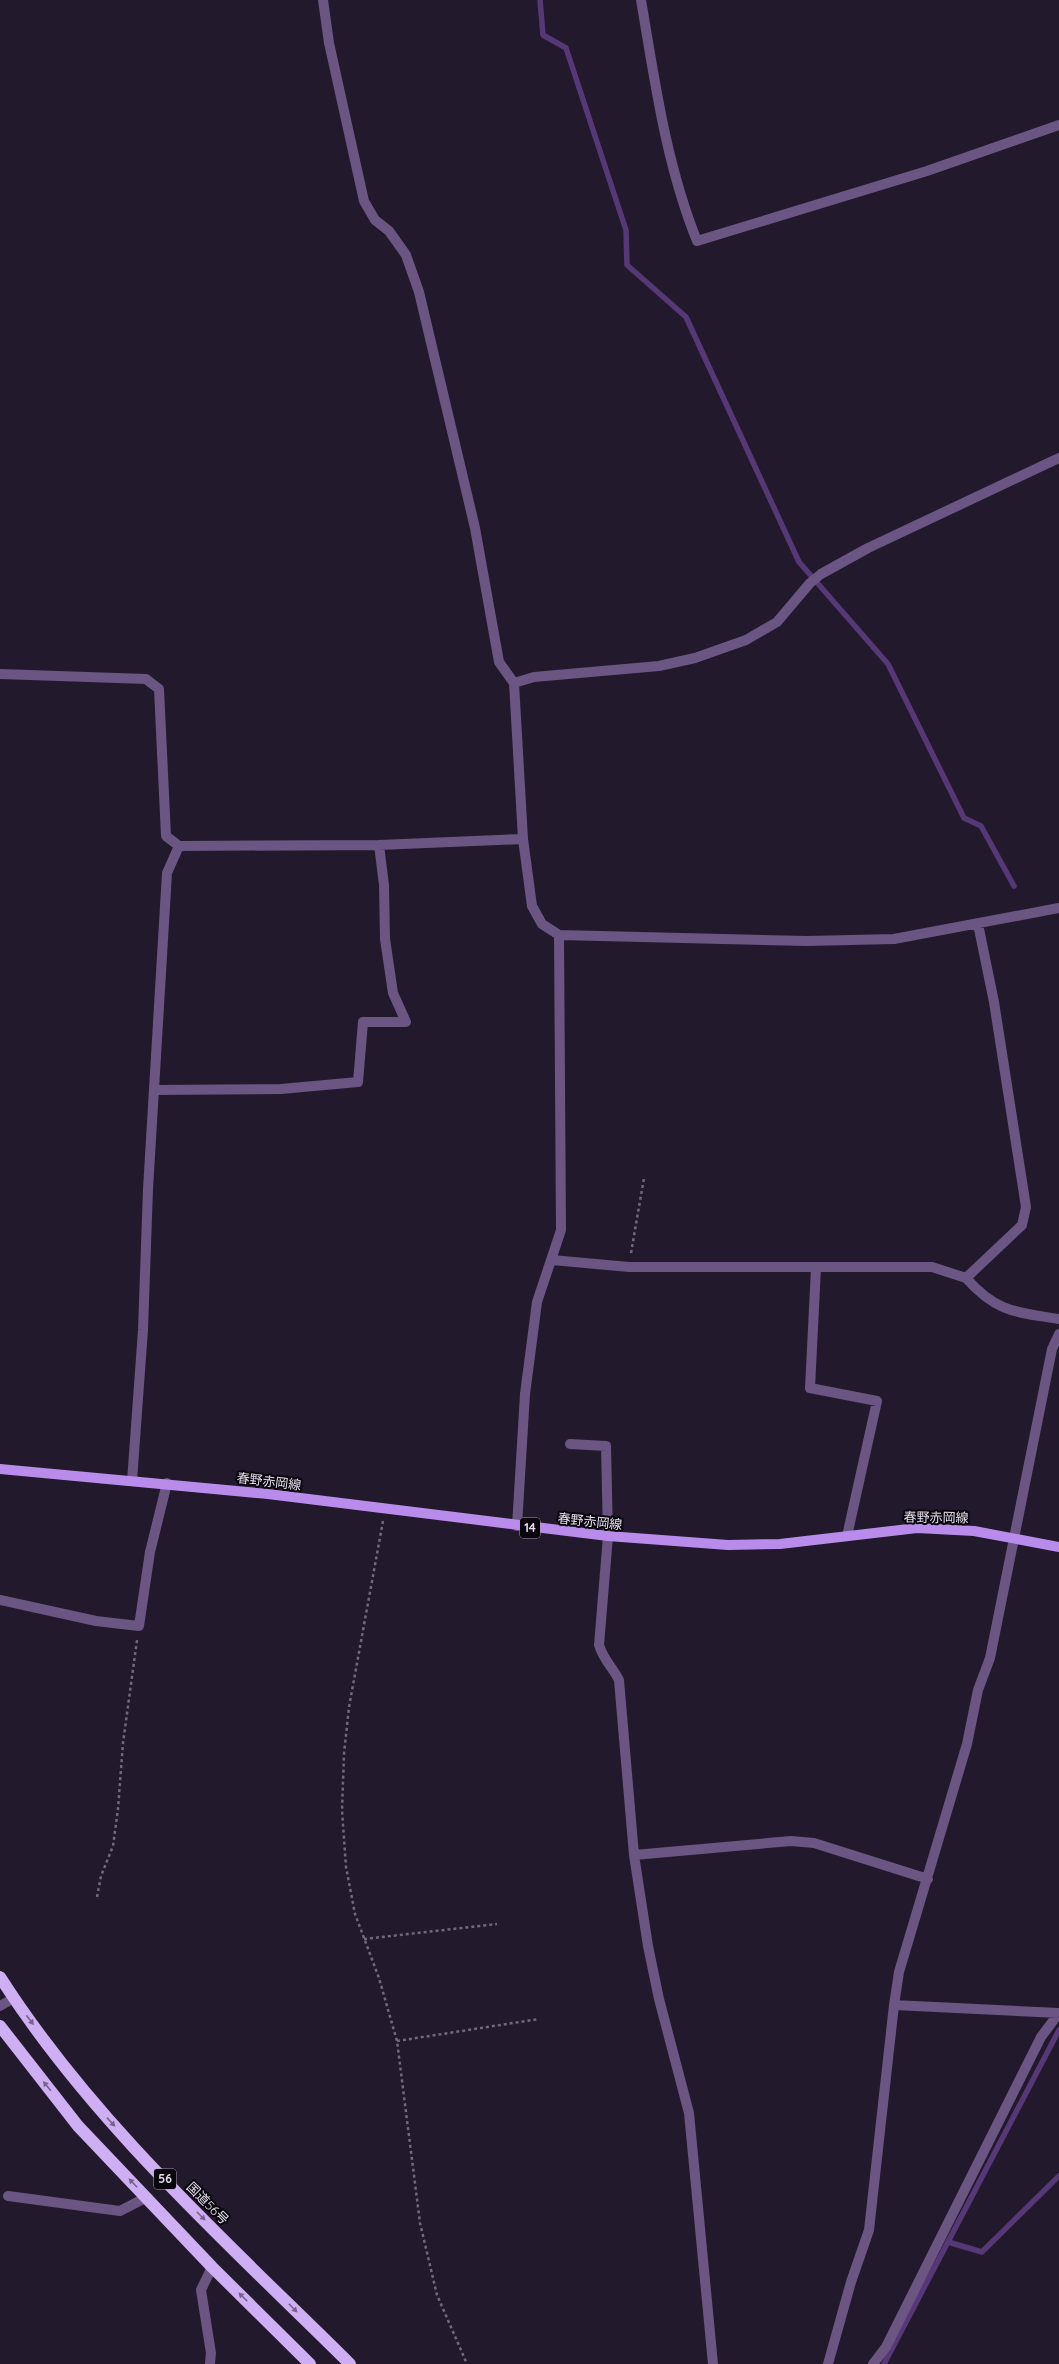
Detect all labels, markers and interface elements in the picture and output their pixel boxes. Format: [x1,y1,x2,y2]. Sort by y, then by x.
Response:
street label: 春野赤岡線 [236,1469,302,1493]
street label: 春野赤岡線 [903,1508,969,1526]
street label: 春野赤岡線 [557,1510,623,1532]
road number: 14 [520,1518,540,1538]
one-way arrow [26,2015,35,2026]
one-way arrow [42,2081,51,2092]
one-way arrow [106,2118,115,2127]
road number: 56 [154,2169,176,2189]
one-way arrow [128,2178,138,2188]
street label: 国道56号 [184,2179,232,2227]
one-way arrow [196,2211,206,2221]
one-way arrow [238,2292,248,2302]
one-way arrow [288,2303,298,2313]

